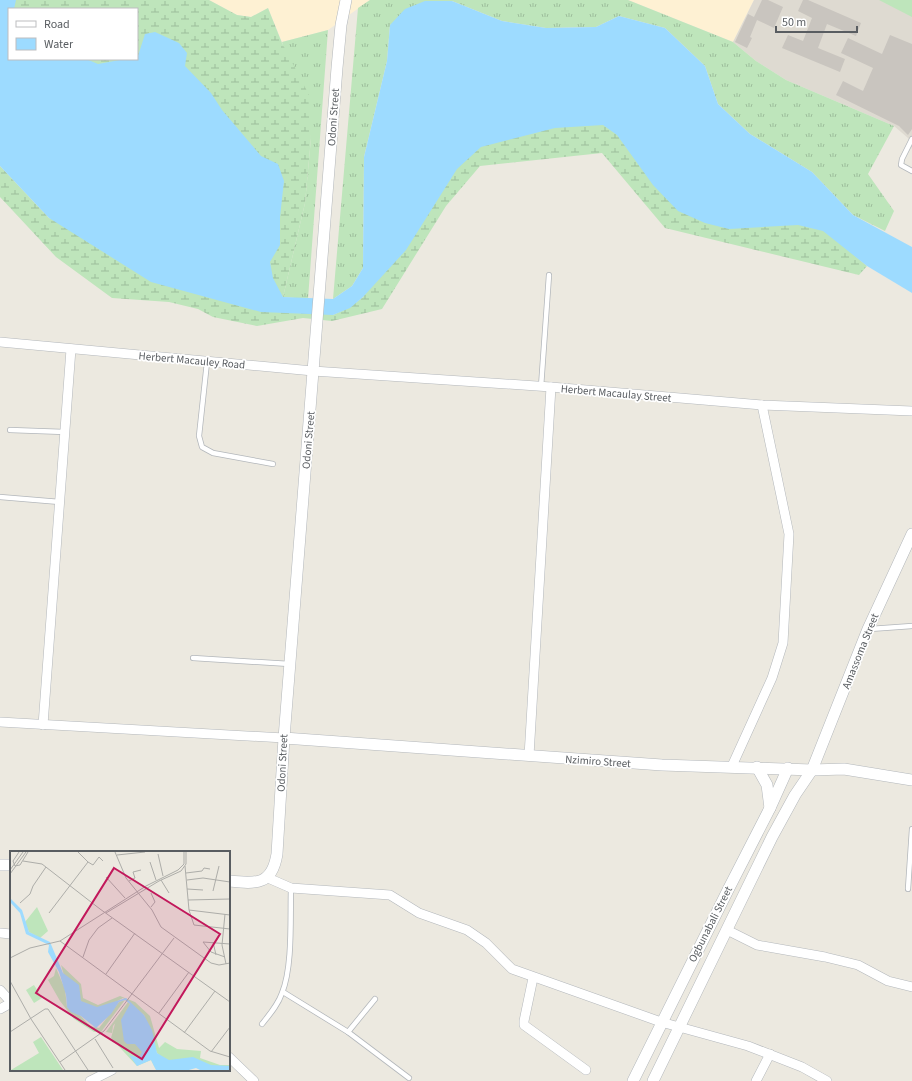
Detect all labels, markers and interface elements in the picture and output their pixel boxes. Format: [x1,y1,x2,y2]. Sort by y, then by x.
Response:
legend [8,8,138,60]
scale bar [776,8,857,34]
text: 50 m [782,14,806,31]
text: Road [44,16,70,33]
text: Water [44,36,74,53]
street label: Odoni Street [324,87,343,146]
street label: Herbert Macauley Road [138,348,246,373]
street label: Herbert Macaulay Street [560,381,672,406]
street label: Odoni Street [299,410,319,470]
street label: Amassoma Street [838,611,883,691]
street label: Odoni Street [273,733,292,792]
street label: Nzimiro Street [565,752,632,771]
inset map [10,851,230,1071]
street label: Ogbunabali Street [685,884,736,965]

